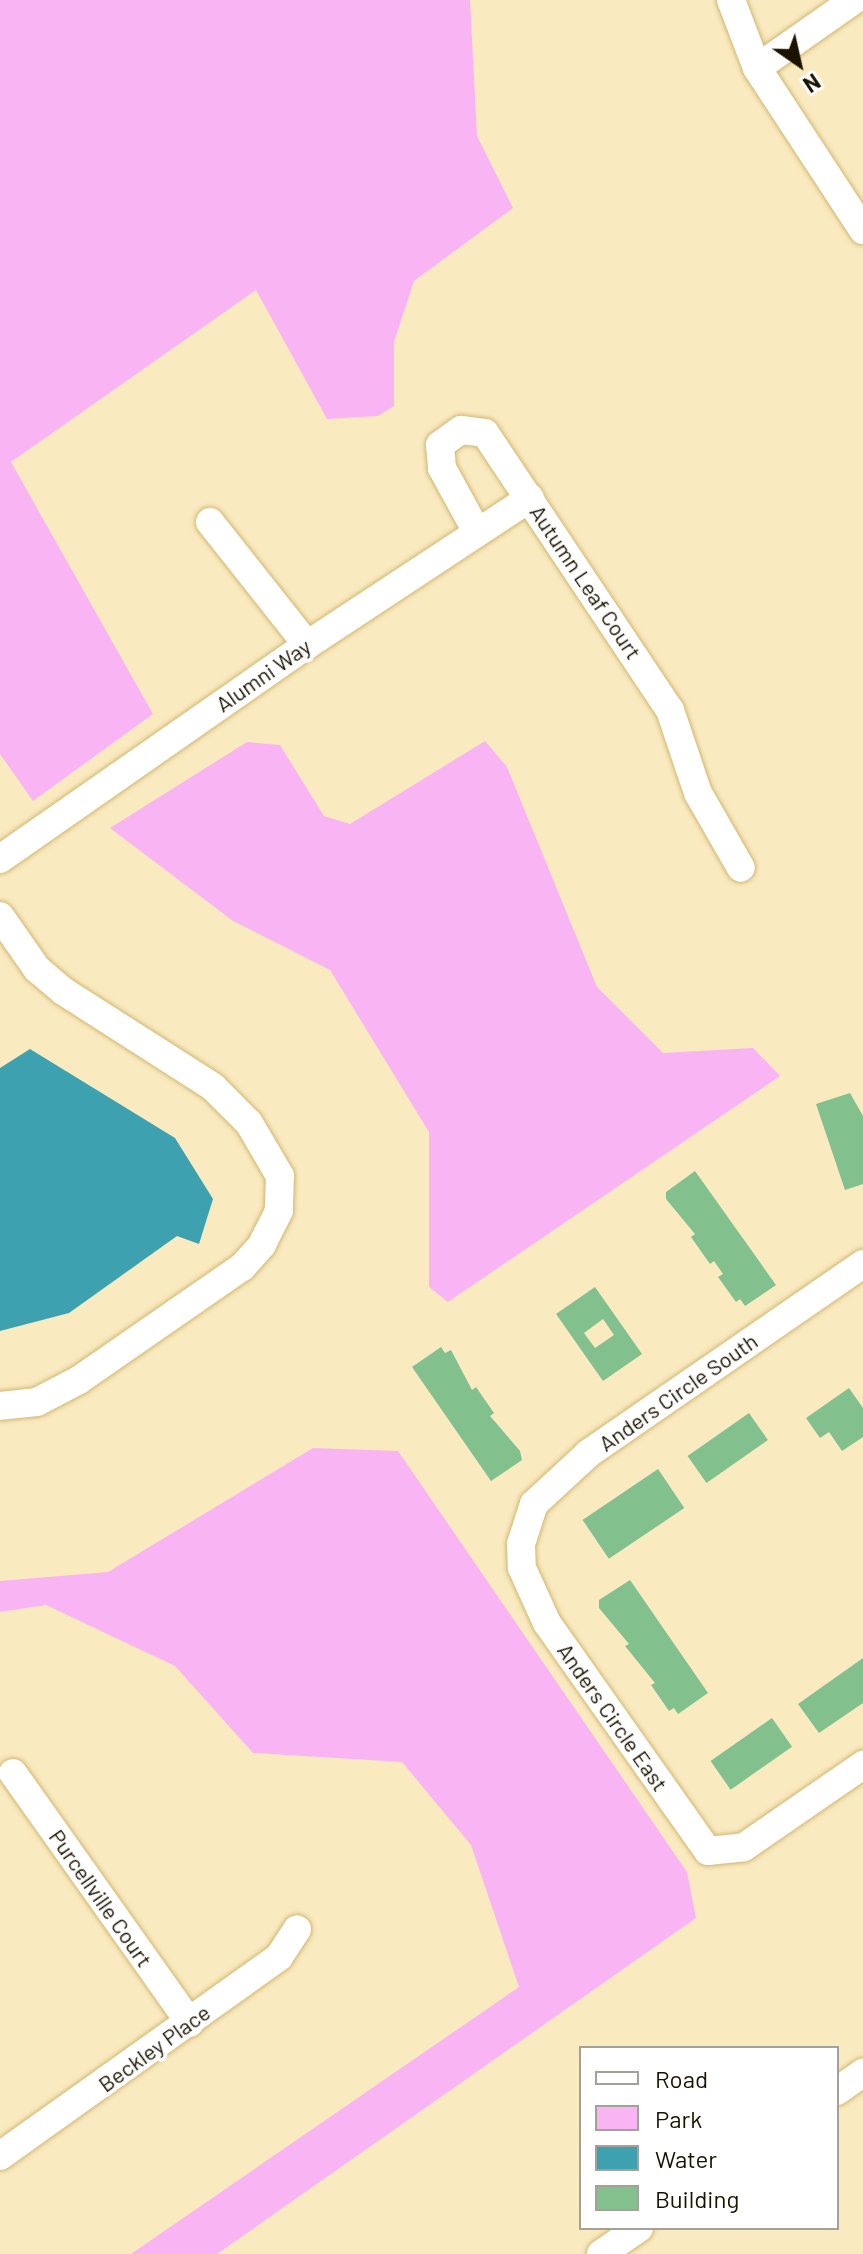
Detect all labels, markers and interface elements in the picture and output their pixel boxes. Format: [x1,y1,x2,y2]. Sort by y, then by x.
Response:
north arrow [759,24,839,104]
text: N [799,69,826,99]
street label: Autumn Leaf Court [525,500,647,664]
street label: Alumni Way [210,633,316,717]
street label: Anders Circle South [594,1327,762,1457]
street label: Anders Circle East [552,1638,674,1796]
street label: Purcellville Court [44,1824,158,1972]
street label: Beckley Place [93,1999,215,2097]
legend [579,2046,839,2230]
text: Road [655,2064,708,2093]
text: Park [655,2104,702,2133]
text: Water [655,2144,717,2173]
text: Building [655,2184,739,2213]

